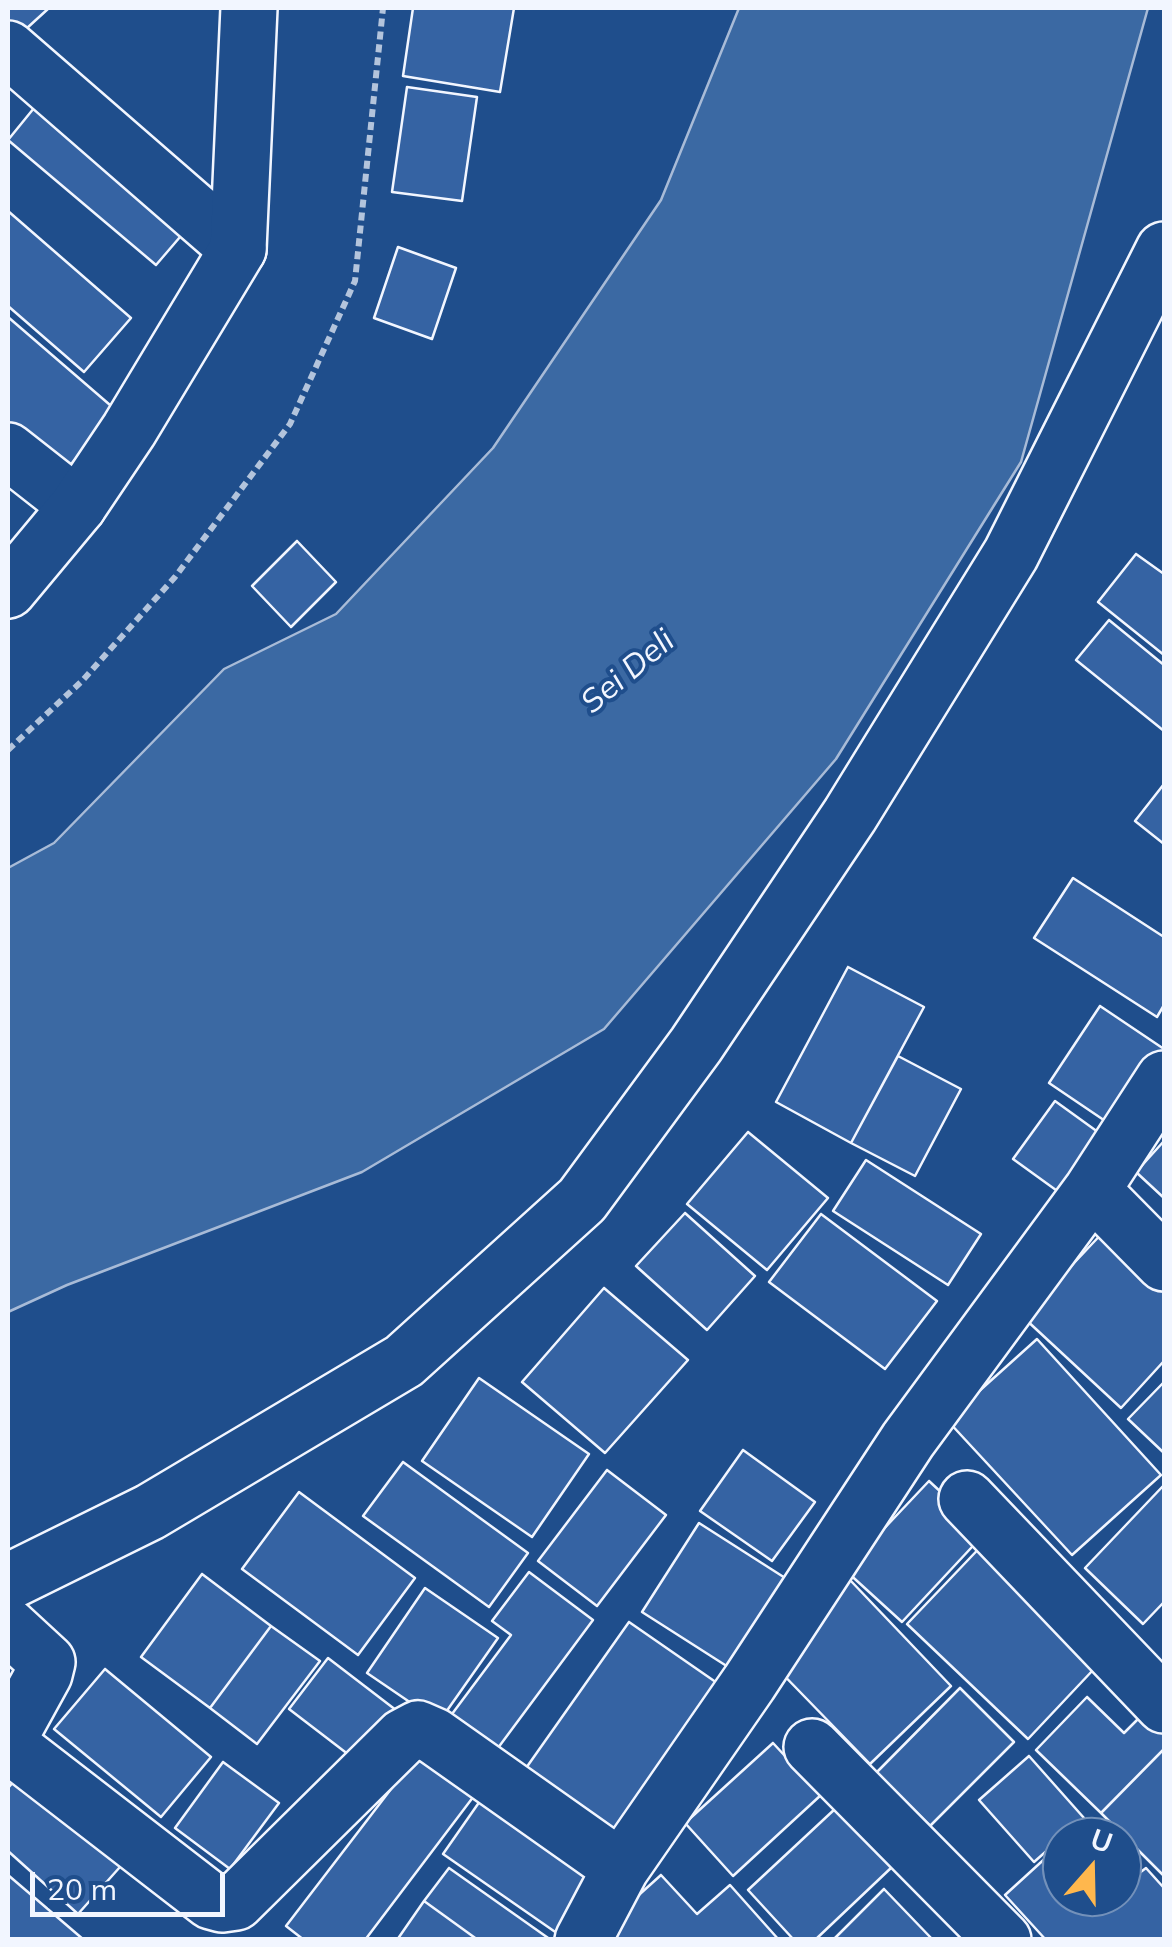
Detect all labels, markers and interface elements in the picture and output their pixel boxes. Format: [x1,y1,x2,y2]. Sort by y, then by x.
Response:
water label: Sei Deli [574,622,682,722]
north arrow [1042,1817,1142,1917]
text: U [1086,1820,1117,1860]
scale bar [35,1852,230,1914]
text: 20 m [47,1870,117,1908]

